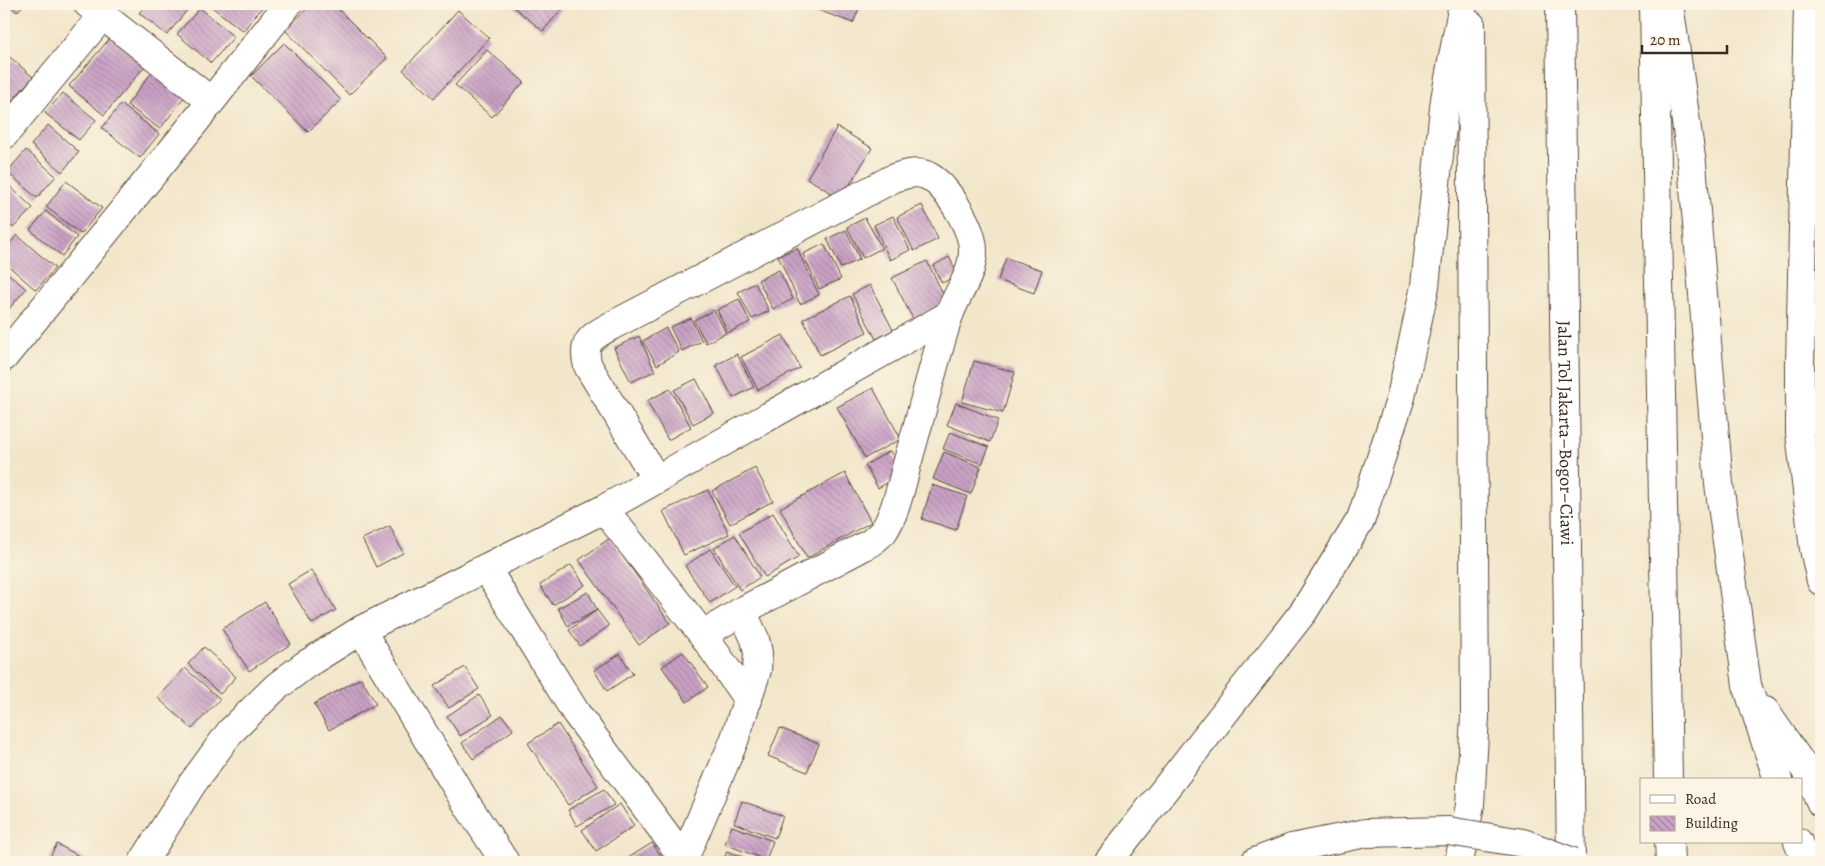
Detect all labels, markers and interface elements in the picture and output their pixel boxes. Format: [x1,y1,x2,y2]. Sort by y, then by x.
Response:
scale bar [1642,22,1728,54]
text: 20 m [1650,30,1681,50]
street label: Jalan Tol Jakarta–Bogor–Ciawi [1552,320,1579,546]
legend [1640,778,1802,844]
text: Road [1685,789,1717,809]
text: Building [1685,813,1738,833]

